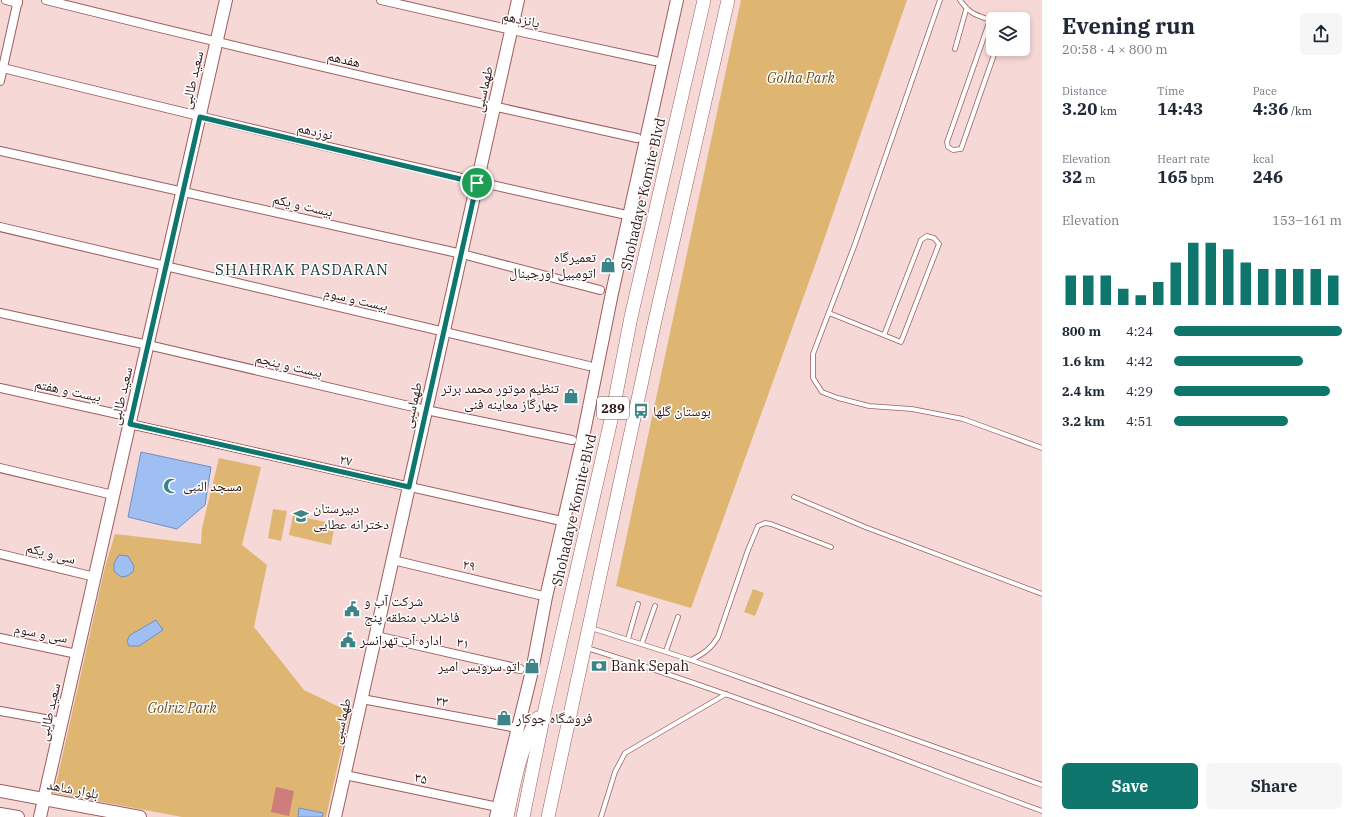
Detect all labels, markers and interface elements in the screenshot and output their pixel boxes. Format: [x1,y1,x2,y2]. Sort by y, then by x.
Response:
street label: پانزدهم [500,6,542,33]
text: Evening run [1062,11,1195,40]
map controls [986,12,1030,56]
button: layers [986,12,1030,56]
button: share [1300,13,1342,55]
text: 20:58 · 4 × 800 m [1062,41,1168,58]
street label: هفدهم [325,46,362,73]
street label: سعید طالبی [177,49,207,111]
street label: طهماسبی [469,64,497,114]
park label: Golha Park [767,69,836,87]
text: Distance [1062,84,1107,98]
text: Time [1157,84,1184,98]
text: Pace [1253,84,1277,98]
text: 3.20 [1062,98,1097,120]
text: 14:43 [1157,98,1203,120]
text: 4:36 [1253,98,1288,120]
text: km [1097,104,1117,118]
text: /km [1288,104,1312,118]
street label: Shohadaye Komite Blvd [617,116,669,272]
street label: نوزدهم [295,118,335,145]
text: Elevation [1062,152,1110,166]
text: Heart rate [1157,152,1210,166]
text: kcal [1253,152,1274,166]
pin [460,166,494,200]
text: 32 [1062,166,1082,188]
text: 165 [1157,166,1188,188]
text: 246 [1253,166,1283,188]
icon: arrive [466,172,488,194]
text: m [1082,172,1095,186]
text: bpm [1188,172,1214,186]
street label: بیست و یکم [271,189,335,222]
text: Elevation [1062,212,1119,229]
text: 153–161 m [1272,212,1342,229]
place label: تعمیرگاه اتومبیل اورجینال [509,248,596,282]
shop icon: تعمیرگاه اتومبیل اورجینال [599,256,617,274]
district label: SHAHRAK PASDARAN [215,260,389,279]
street label: بیست و سوم [322,283,390,316]
text: 800 m [1062,323,1101,340]
text: 4:24 [1126,323,1153,340]
street label: بیست و پنجم [253,349,324,382]
text: 1.6 km [1062,353,1105,370]
text: 4:42 [1126,353,1153,370]
street label: سعید طالبی [106,365,136,427]
street label: بیست و هفتم [33,374,103,407]
place label: تنظیم موتور محمد برتر چهارگاز معاینه فنی [440,379,559,413]
street label: طهماسبی [398,380,426,430]
text: 2.4 km [1062,383,1105,400]
text: 4:29 [1126,383,1153,400]
shop icon: تنظیم موتور محمد برتر چهارگاز معاینه فنی [562,387,580,405]
road number: 289 [597,397,629,419]
bus stop icon: بوستان گلها [632,402,650,420]
place label: بوستان گلها [653,402,711,420]
text: 3.2 km [1062,413,1105,430]
text: 4:51 [1126,413,1153,430]
street label: Shohadaye Komite Blvd [548,432,600,588]
street label: ۲۷ [338,450,354,470]
mosque icon: مسجد النبی [162,477,180,495]
place label: مسجد النبی [183,477,242,495]
place label: دبیرستان دخترانه عطایی [313,499,389,533]
school or university icon: دبیرستان دخترانه عطایی [292,507,310,525]
street label: سی و یکم [24,538,78,569]
street label: ۲۹ [461,555,477,575]
place label: شرکت آب و فاضلاب منطقه پنج [364,592,460,627]
public building icon: شرکت آب و فاضلاب منطقه پنج [343,600,361,618]
street label: سی و سوم [12,619,69,648]
public building icon: اداره آب تهرانسر [339,631,357,649]
place label: اداره آب تهرانسر [359,631,442,649]
street label: ۳۱ [455,633,471,653]
place label: اتو سرویس امیر [437,657,520,675]
shop icon: اتو سرویس امیر [523,657,541,675]
bank icon: Bank Sepah [590,657,608,675]
place label: Bank Sepah [611,657,689,675]
street label: سعید طالبی [34,681,64,743]
street label: ۳۳ [434,691,450,711]
street label: طهماسبی [327,696,355,746]
park label: Golriz Park [147,699,217,717]
shop icon: فروشگاه جوکار [495,709,513,727]
place label: فروشگاه جوکار [515,709,593,727]
button: Save [1062,763,1198,809]
button: Share [1206,763,1342,809]
street label: ۳۵ [413,768,429,788]
street label: بلوار شاهد [46,775,101,803]

